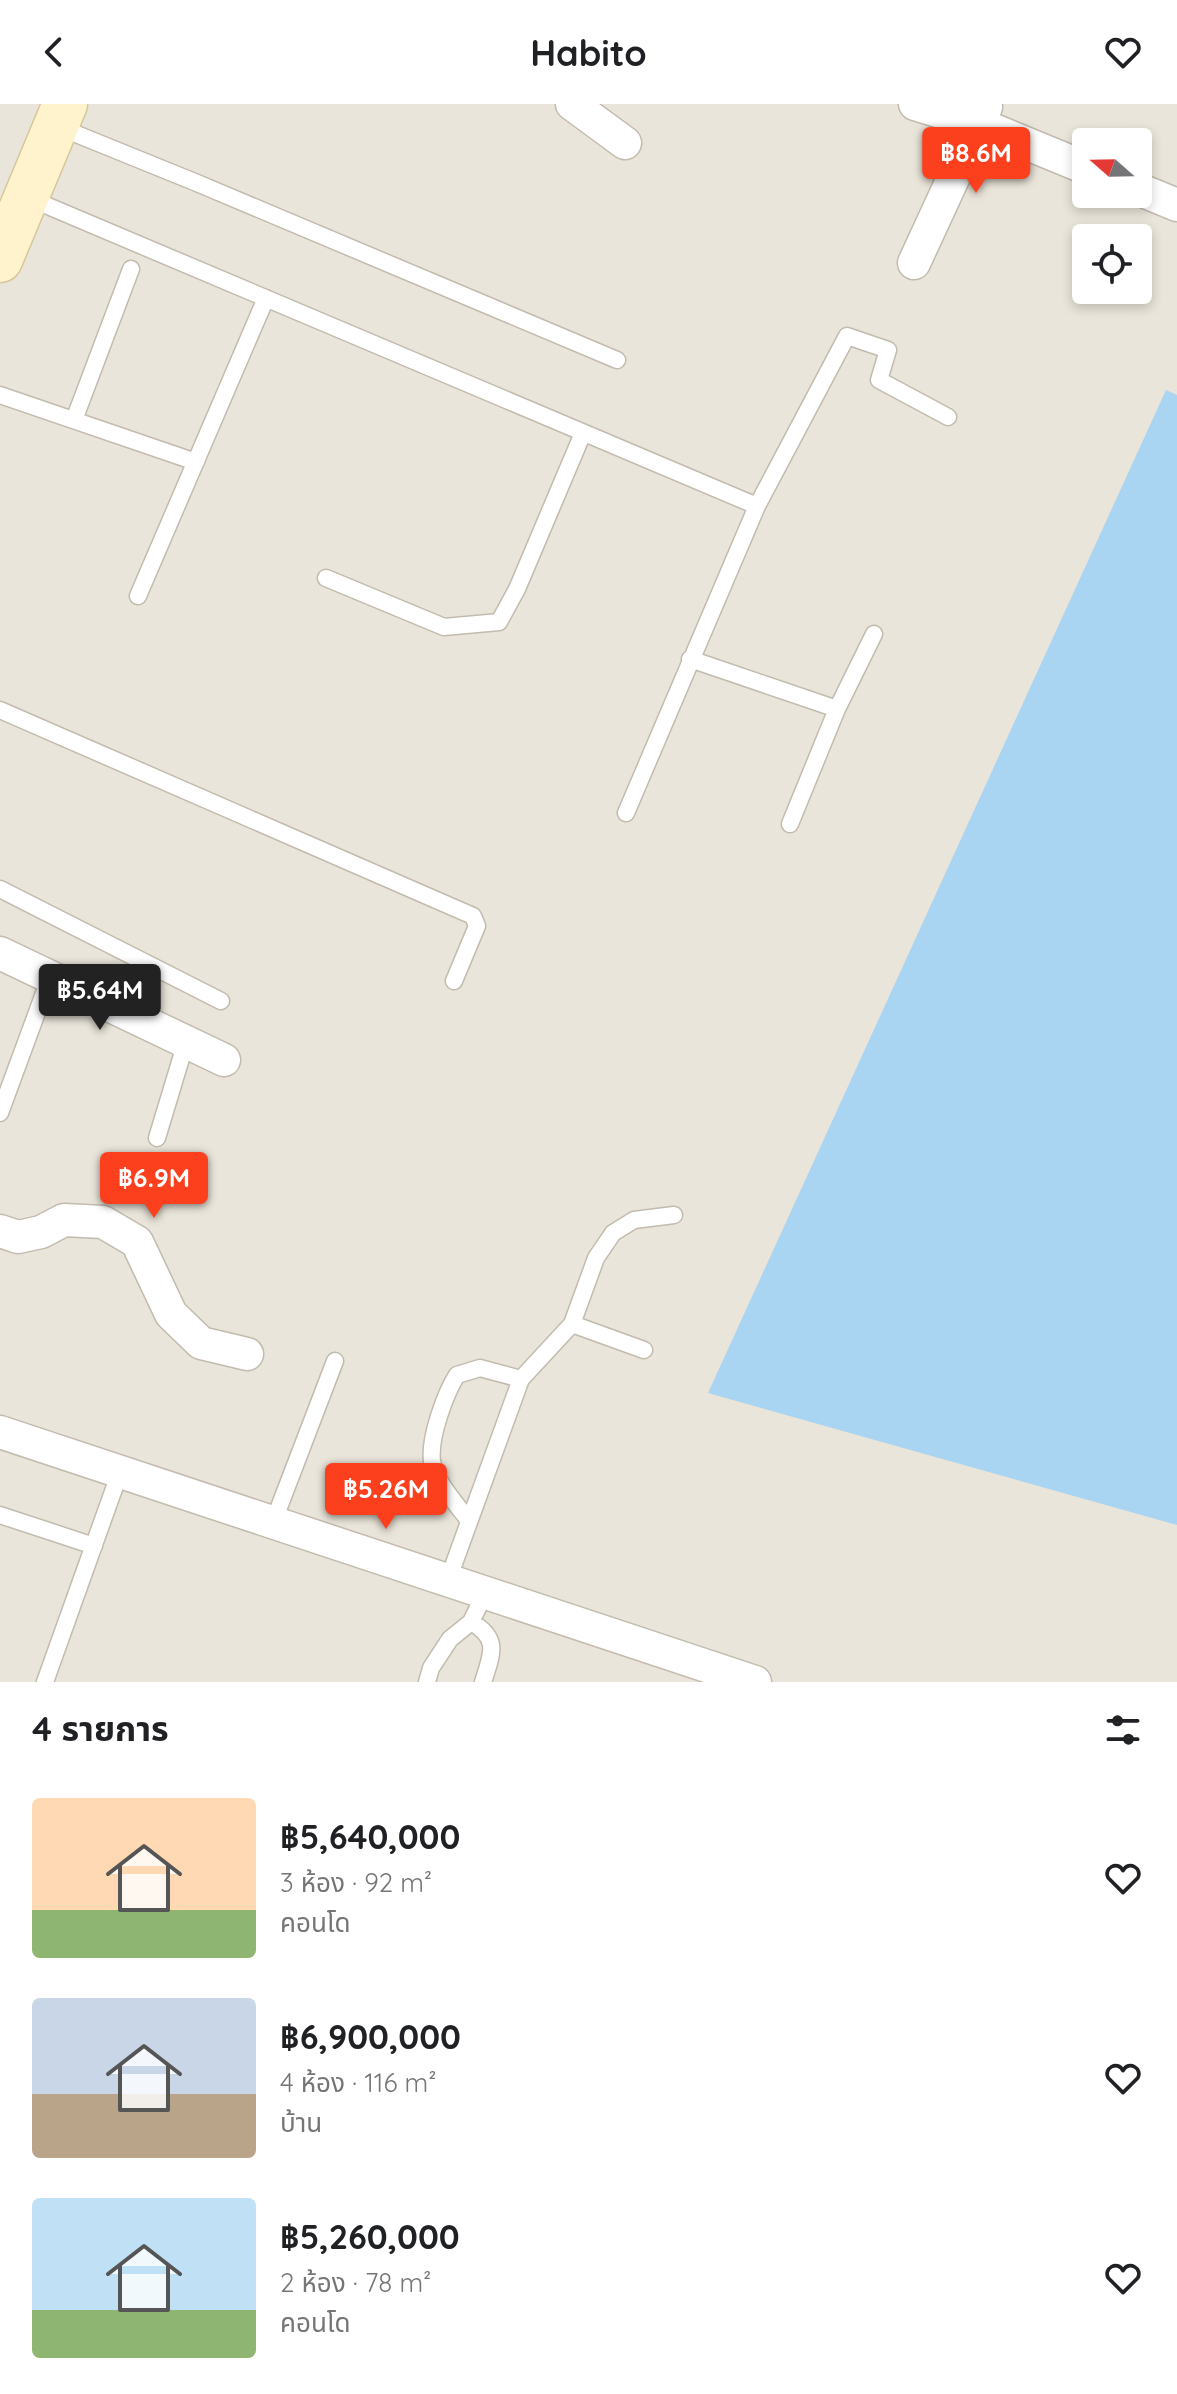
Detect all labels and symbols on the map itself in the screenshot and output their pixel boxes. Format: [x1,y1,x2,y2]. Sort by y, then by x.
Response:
pin: ฿8.6M [920,127,1032,195]
north arrow [1072,128,1152,208]
pin: ฿5.64M [35,964,165,1032]
pin: ฿6.9M [98,1152,210,1220]
pin: ฿5.26M [321,1463,451,1531]

